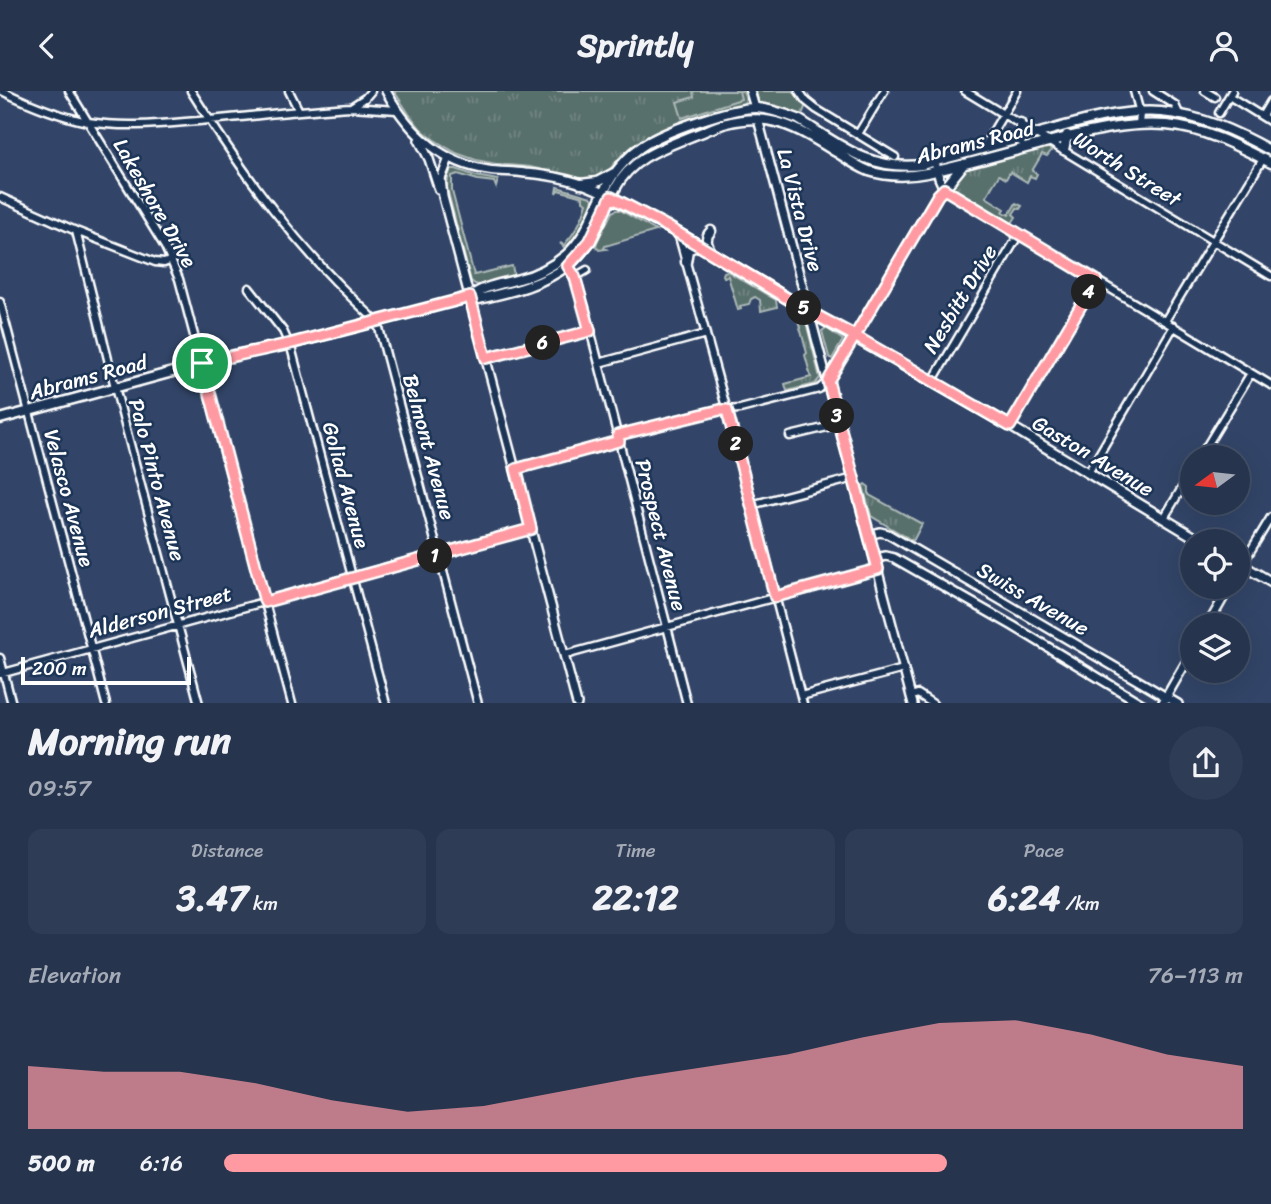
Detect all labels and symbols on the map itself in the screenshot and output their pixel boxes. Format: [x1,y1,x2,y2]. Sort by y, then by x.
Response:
street label: Abrams Road [911,108,1040,175]
street label: Worth Street [1065,121,1190,218]
street label: Lakeshore Drive [102,131,208,275]
street label: La Vista Drive [765,144,835,276]
street label: Nesbitt Drive [912,237,1008,361]
pin: 4 [1072,275,1106,309]
pin: 5 [786,291,822,325]
pin: 6 [526,325,560,361]
pin [172,333,232,393]
street label: Abrams Road [24,343,153,411]
street label: Belmont Avenue [391,370,467,525]
street label: Palo Pinto Avenue [117,394,197,566]
pin: 3 [820,399,854,433]
street label: Gaston Avenue [1024,404,1162,508]
street label: Goliad Avenue [311,417,381,553]
street label: Velasco Avenue [32,425,106,571]
pin: 2 [718,427,754,461]
north arrow [1180,445,1250,515]
street label: Prospect Avenue [624,455,698,615]
pin: 1 [418,539,452,573]
street label: Swiss Avenue [969,551,1097,647]
street label: Alderson Street [83,575,236,650]
scale bar [21,655,191,686]

